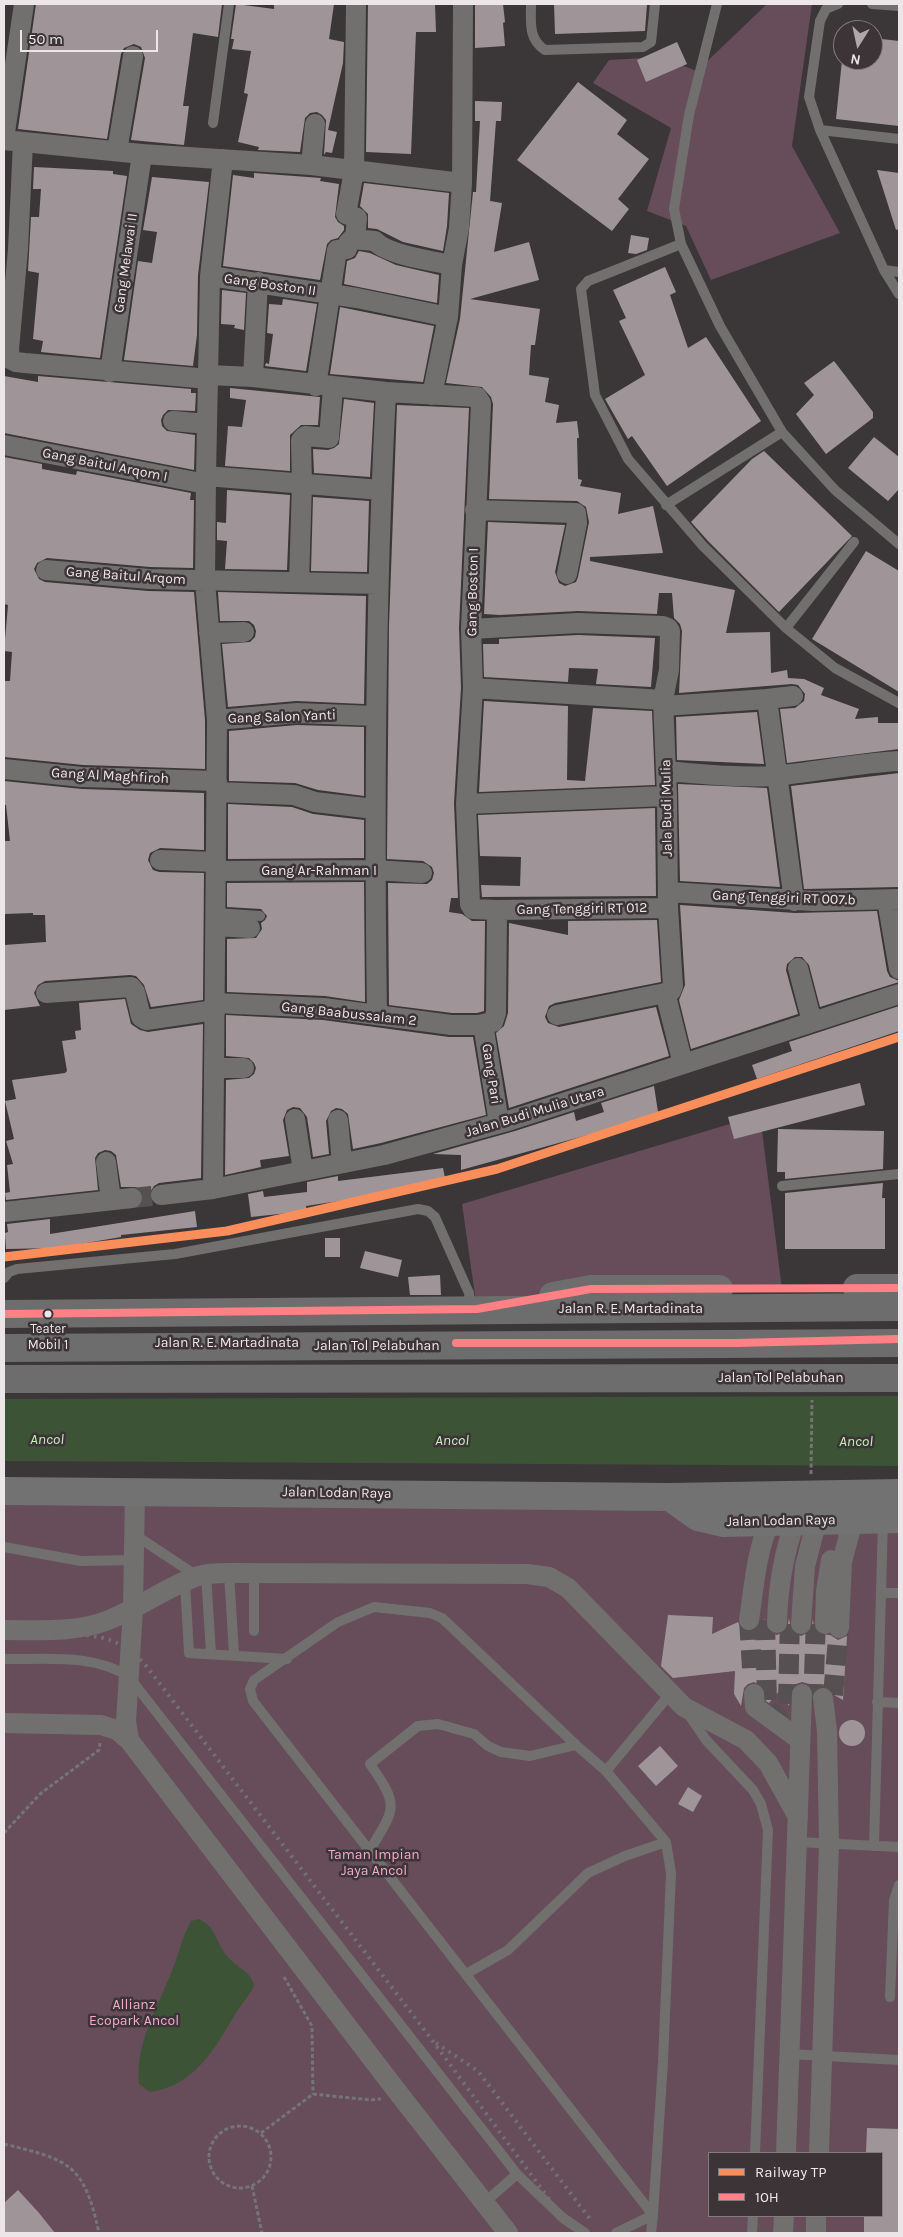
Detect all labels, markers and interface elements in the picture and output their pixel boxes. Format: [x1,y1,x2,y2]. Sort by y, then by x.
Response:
scale bar [22,20,160,52]
north arrow [833,20,883,70]
text: 50 m [28,30,63,48]
text: N [849,50,862,69]
street label: Gang Melawai II [111,212,141,314]
street label: Gang Boston II [223,270,317,300]
street label: Gang Baitul Arqom I [41,445,169,485]
street label: Gang Boston I [464,548,482,636]
street label: Gang Baitul Arqom [66,563,186,589]
street label: Gang Salon Yanti [228,707,336,727]
street label: Jala Budi Mulia [658,759,676,857]
street label: Gang Al Maghfiroh [51,765,169,787]
street label: Gang Ar-Rahman I [261,863,377,879]
street label: Gang Tenggiri RT 007.b [712,887,856,909]
street label: Gang Tenggiri RT 012 [517,899,647,919]
street label: Gang Baabussalam 2 [281,999,417,1029]
street label: Gang Pari [478,1043,504,1105]
street label: Jalan Budi Mulia Utara [464,1083,606,1141]
street label: Jalan R. E. Martadinata [559,1301,703,1317]
marker: Teater Mobil 1 [43,1309,53,1319]
place label: Teater Mobil 1 [28,1321,68,1352]
street label: Jalan R. E. Martadinata [155,1335,299,1351]
street label: Jalan Tol Pelabuhan [314,1338,440,1354]
street label: Jalan Tol Pelabuhan [718,1370,844,1386]
water label: Ancol [30,1431,64,1449]
water label: Ancol [435,1432,469,1450]
water label: Ancol [839,1433,873,1451]
street label: Jalan Lodan Raya [282,1484,392,1502]
street label: Jalan Lodan Raya [726,1512,836,1530]
park label: Taman Impian Jaya Ancol [328,1847,420,1880]
park label: Allianz Ecopark Ancol [89,1997,179,2030]
legend [708,2152,883,2217]
text: Railway TP [755,2163,827,2181]
text: 10H [755,2188,779,2206]

